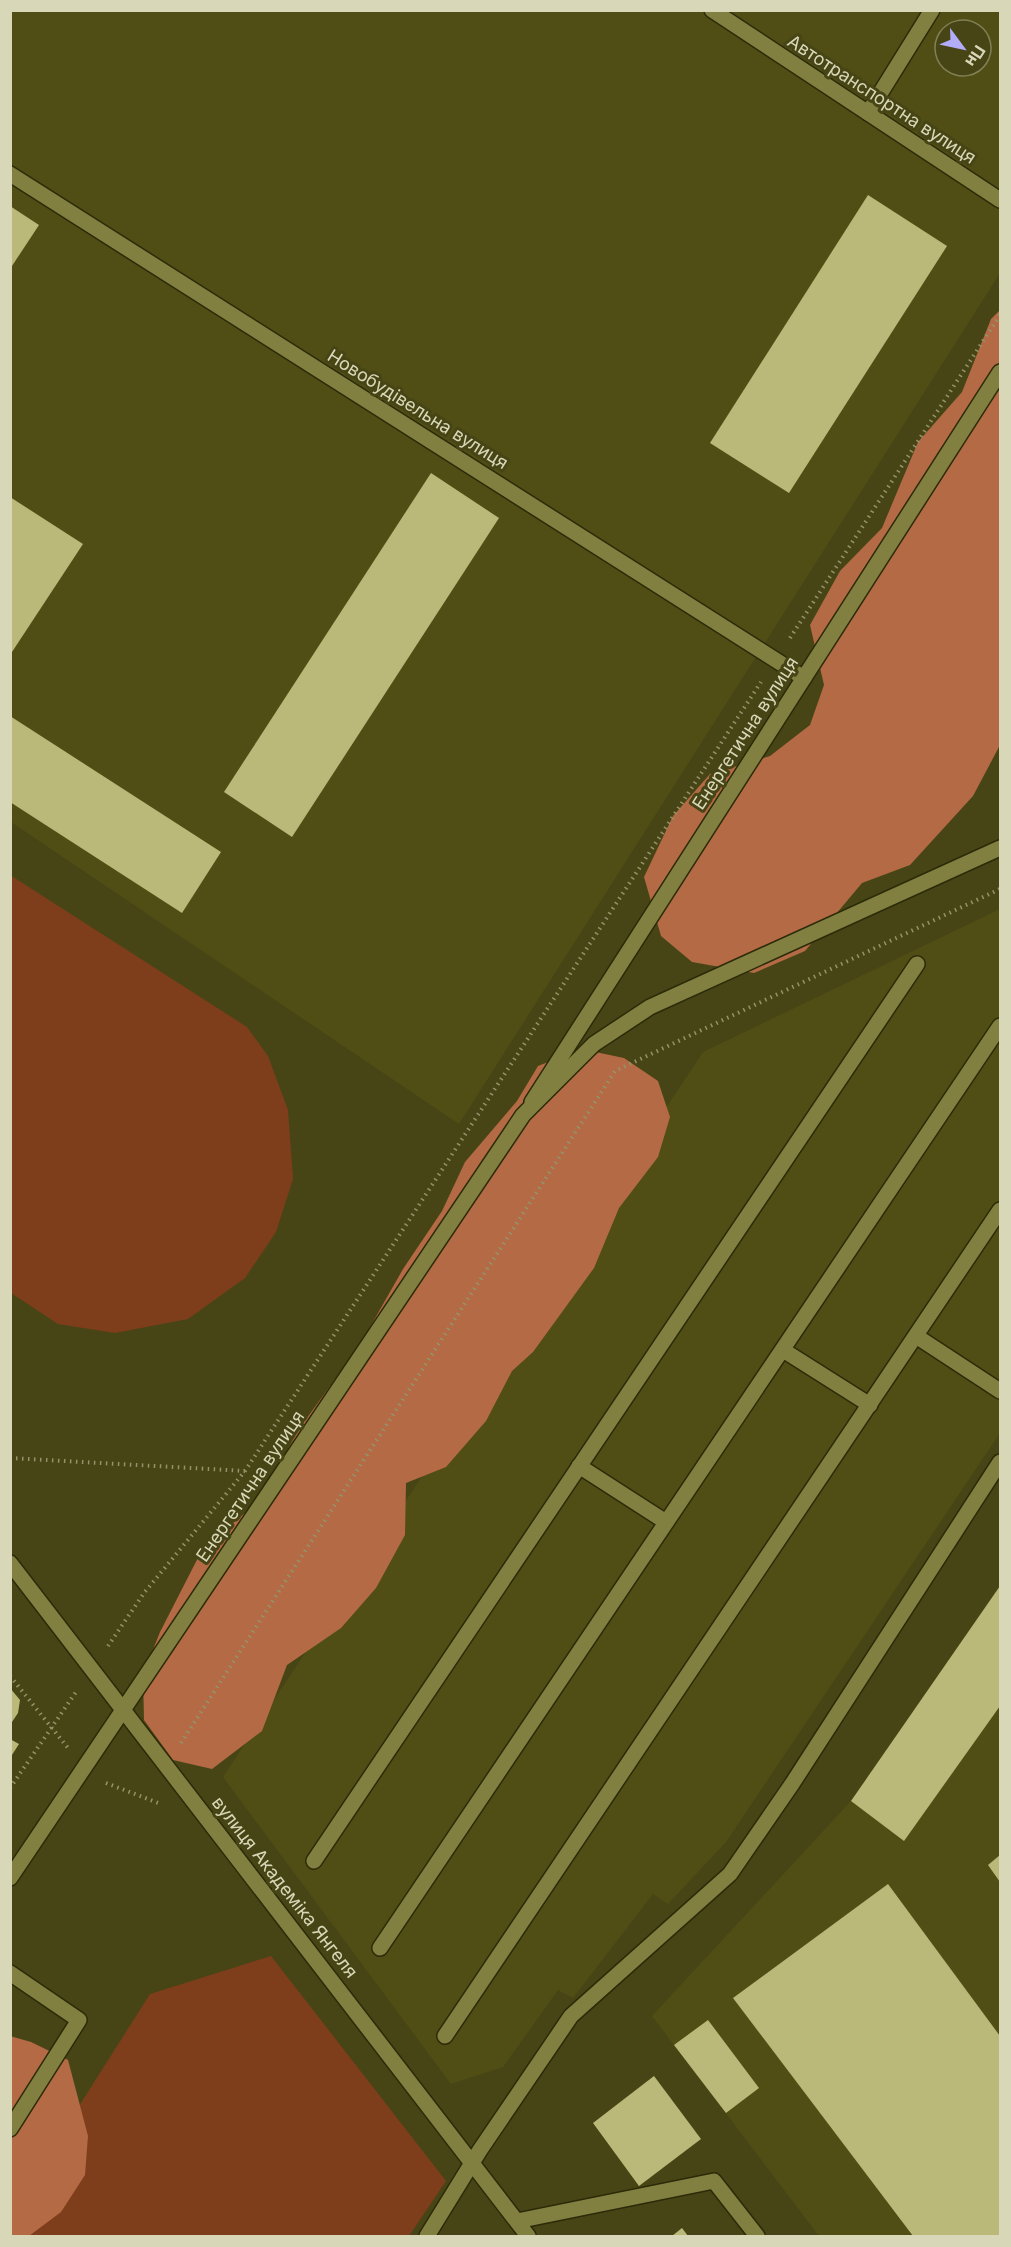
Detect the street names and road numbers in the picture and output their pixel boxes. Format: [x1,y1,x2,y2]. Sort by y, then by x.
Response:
street label: Автотранспортна вулиця [784,30,980,168]
street label: Новобудівельна вулиця [324,345,512,473]
street label: Енергетична вулиця [688,653,802,813]
street label: Енергетична вулиця [192,1406,308,1566]
street label: вулиця Академіка Янгеля [208,1792,362,1982]

